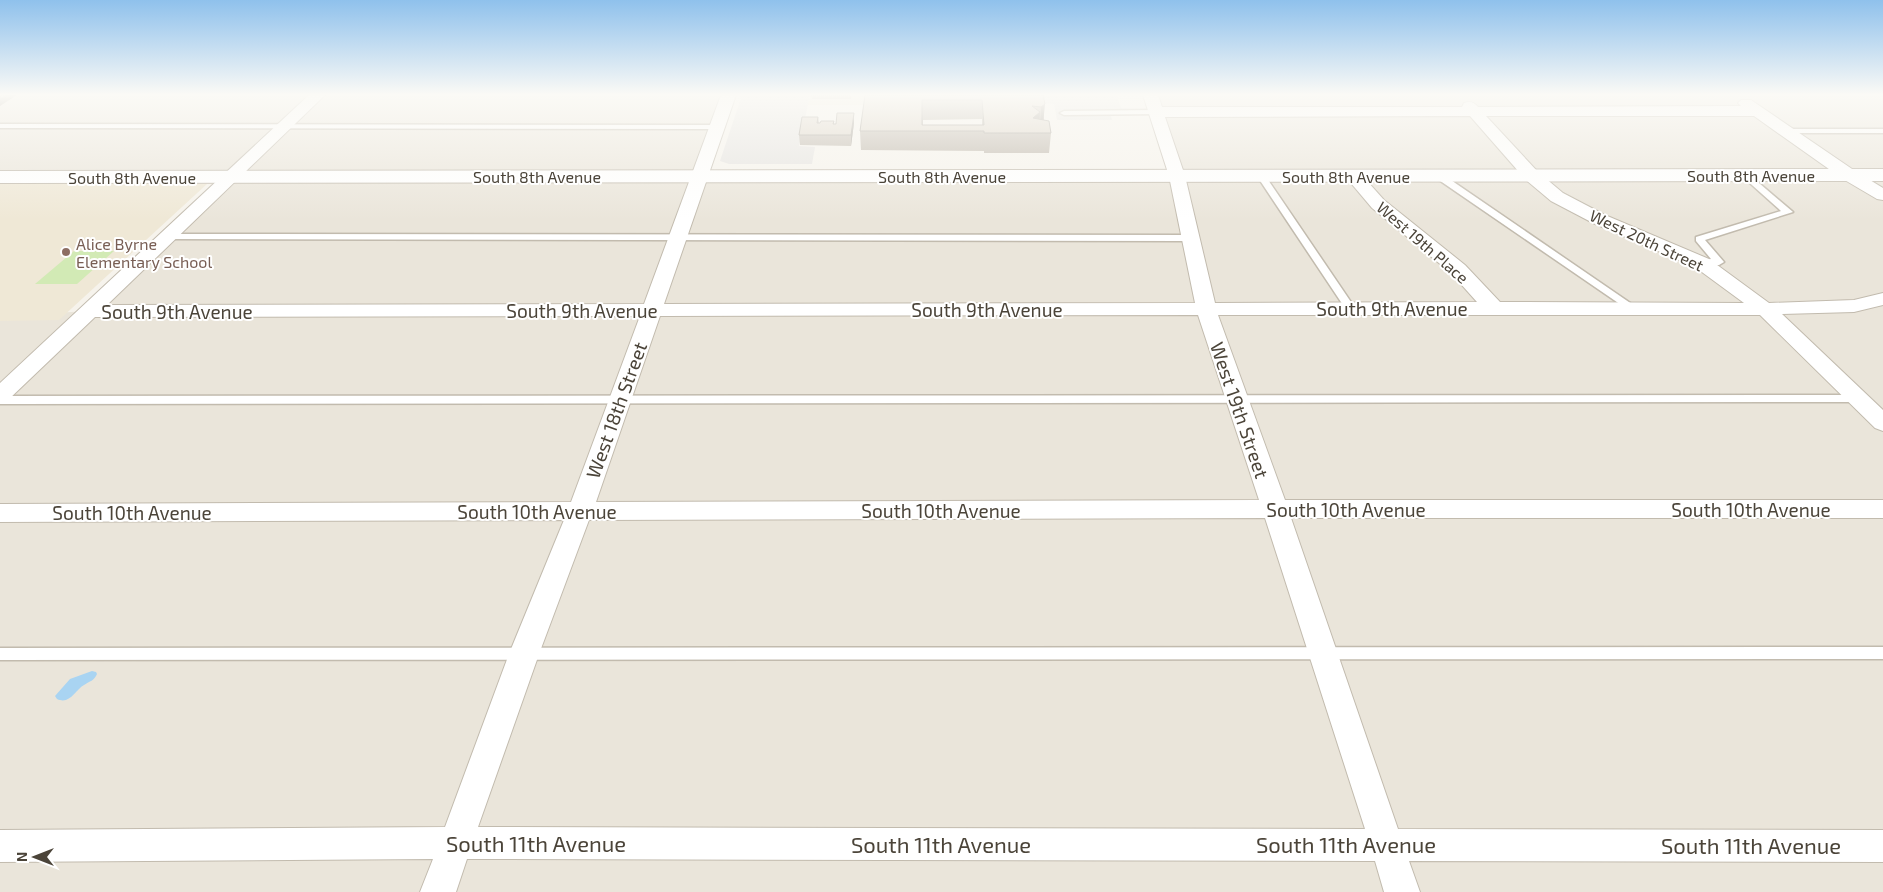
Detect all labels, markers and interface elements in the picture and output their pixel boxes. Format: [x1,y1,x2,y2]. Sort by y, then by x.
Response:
street label: South 8th Avenue [1687,166,1815,185]
street label: South 8th Avenue [473,167,601,186]
street label: South 8th Avenue [878,167,1006,186]
street label: South 8th Avenue [1282,167,1410,186]
street label: South 8th Avenue [68,168,196,187]
street label: West 19th Place [1373,197,1473,287]
street label: West 20th Street [1587,205,1707,275]
place label: Alice Byrne Elementary School [76,234,212,271]
marker: Alice Byrne Elementary School [60,246,72,258]
street label: South 9th Avenue [1316,297,1468,320]
street label: South 9th Avenue [911,298,1063,321]
street label: South 9th Avenue [506,299,658,322]
street label: South 9th Avenue [101,300,253,323]
street label: West 18th Street [581,339,651,481]
street label: West 19th Street [1206,339,1274,481]
street label: South 10th Avenue [1266,498,1426,521]
street label: South 10th Avenue [1671,498,1831,521]
street label: South 10th Avenue [861,499,1021,522]
street label: South 10th Avenue [457,500,617,523]
street label: South 10th Avenue [52,501,212,524]
street label: South 11th Avenue [446,830,626,856]
street label: South 11th Avenue [851,831,1031,857]
street label: South 11th Avenue [1256,831,1436,857]
north arrow [10,832,60,882]
street label: South 11th Avenue [1661,832,1841,858]
text: N [13,852,30,862]

